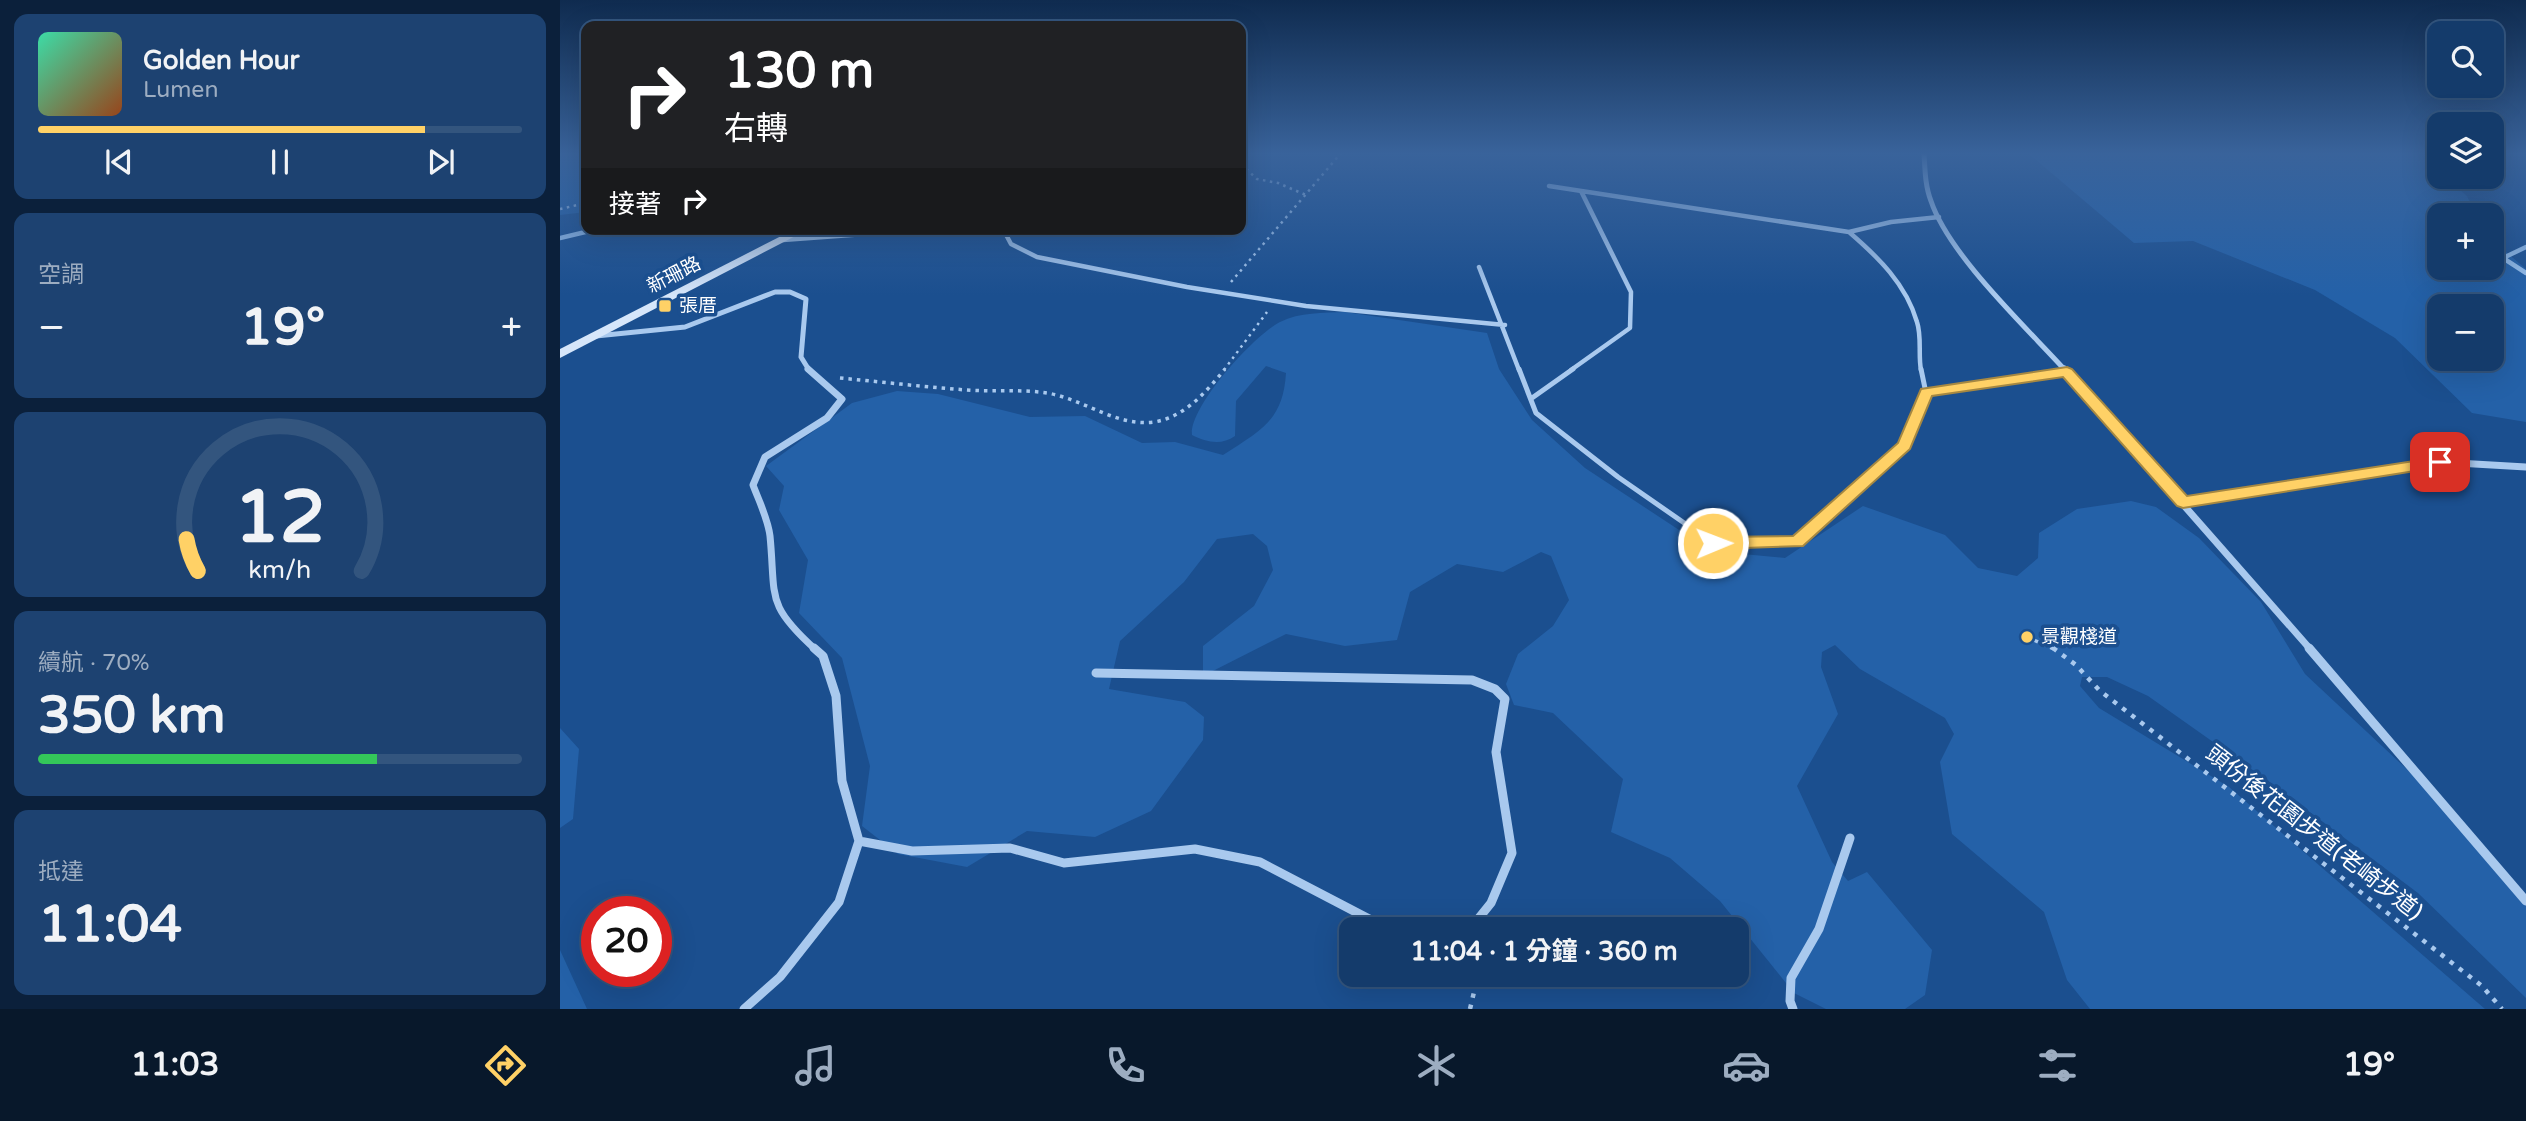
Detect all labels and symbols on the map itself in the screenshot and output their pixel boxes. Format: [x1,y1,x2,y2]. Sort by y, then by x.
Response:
street label: 新珊路 [644,252,704,298]
place label: 張厝 [679,295,717,317]
marker: 張厝 [657,298,673,314]
pin [2410,432,2470,492]
position arrow [1676,506,1750,580]
place label: 景觀棧道 [2041,626,2117,648]
marker: 景觀棧道 [2019,629,2035,645]
street label: 頭份後花園步道(老崎步道) [2200,740,2428,926]
speed limit sign: 20 [581,896,672,987]

